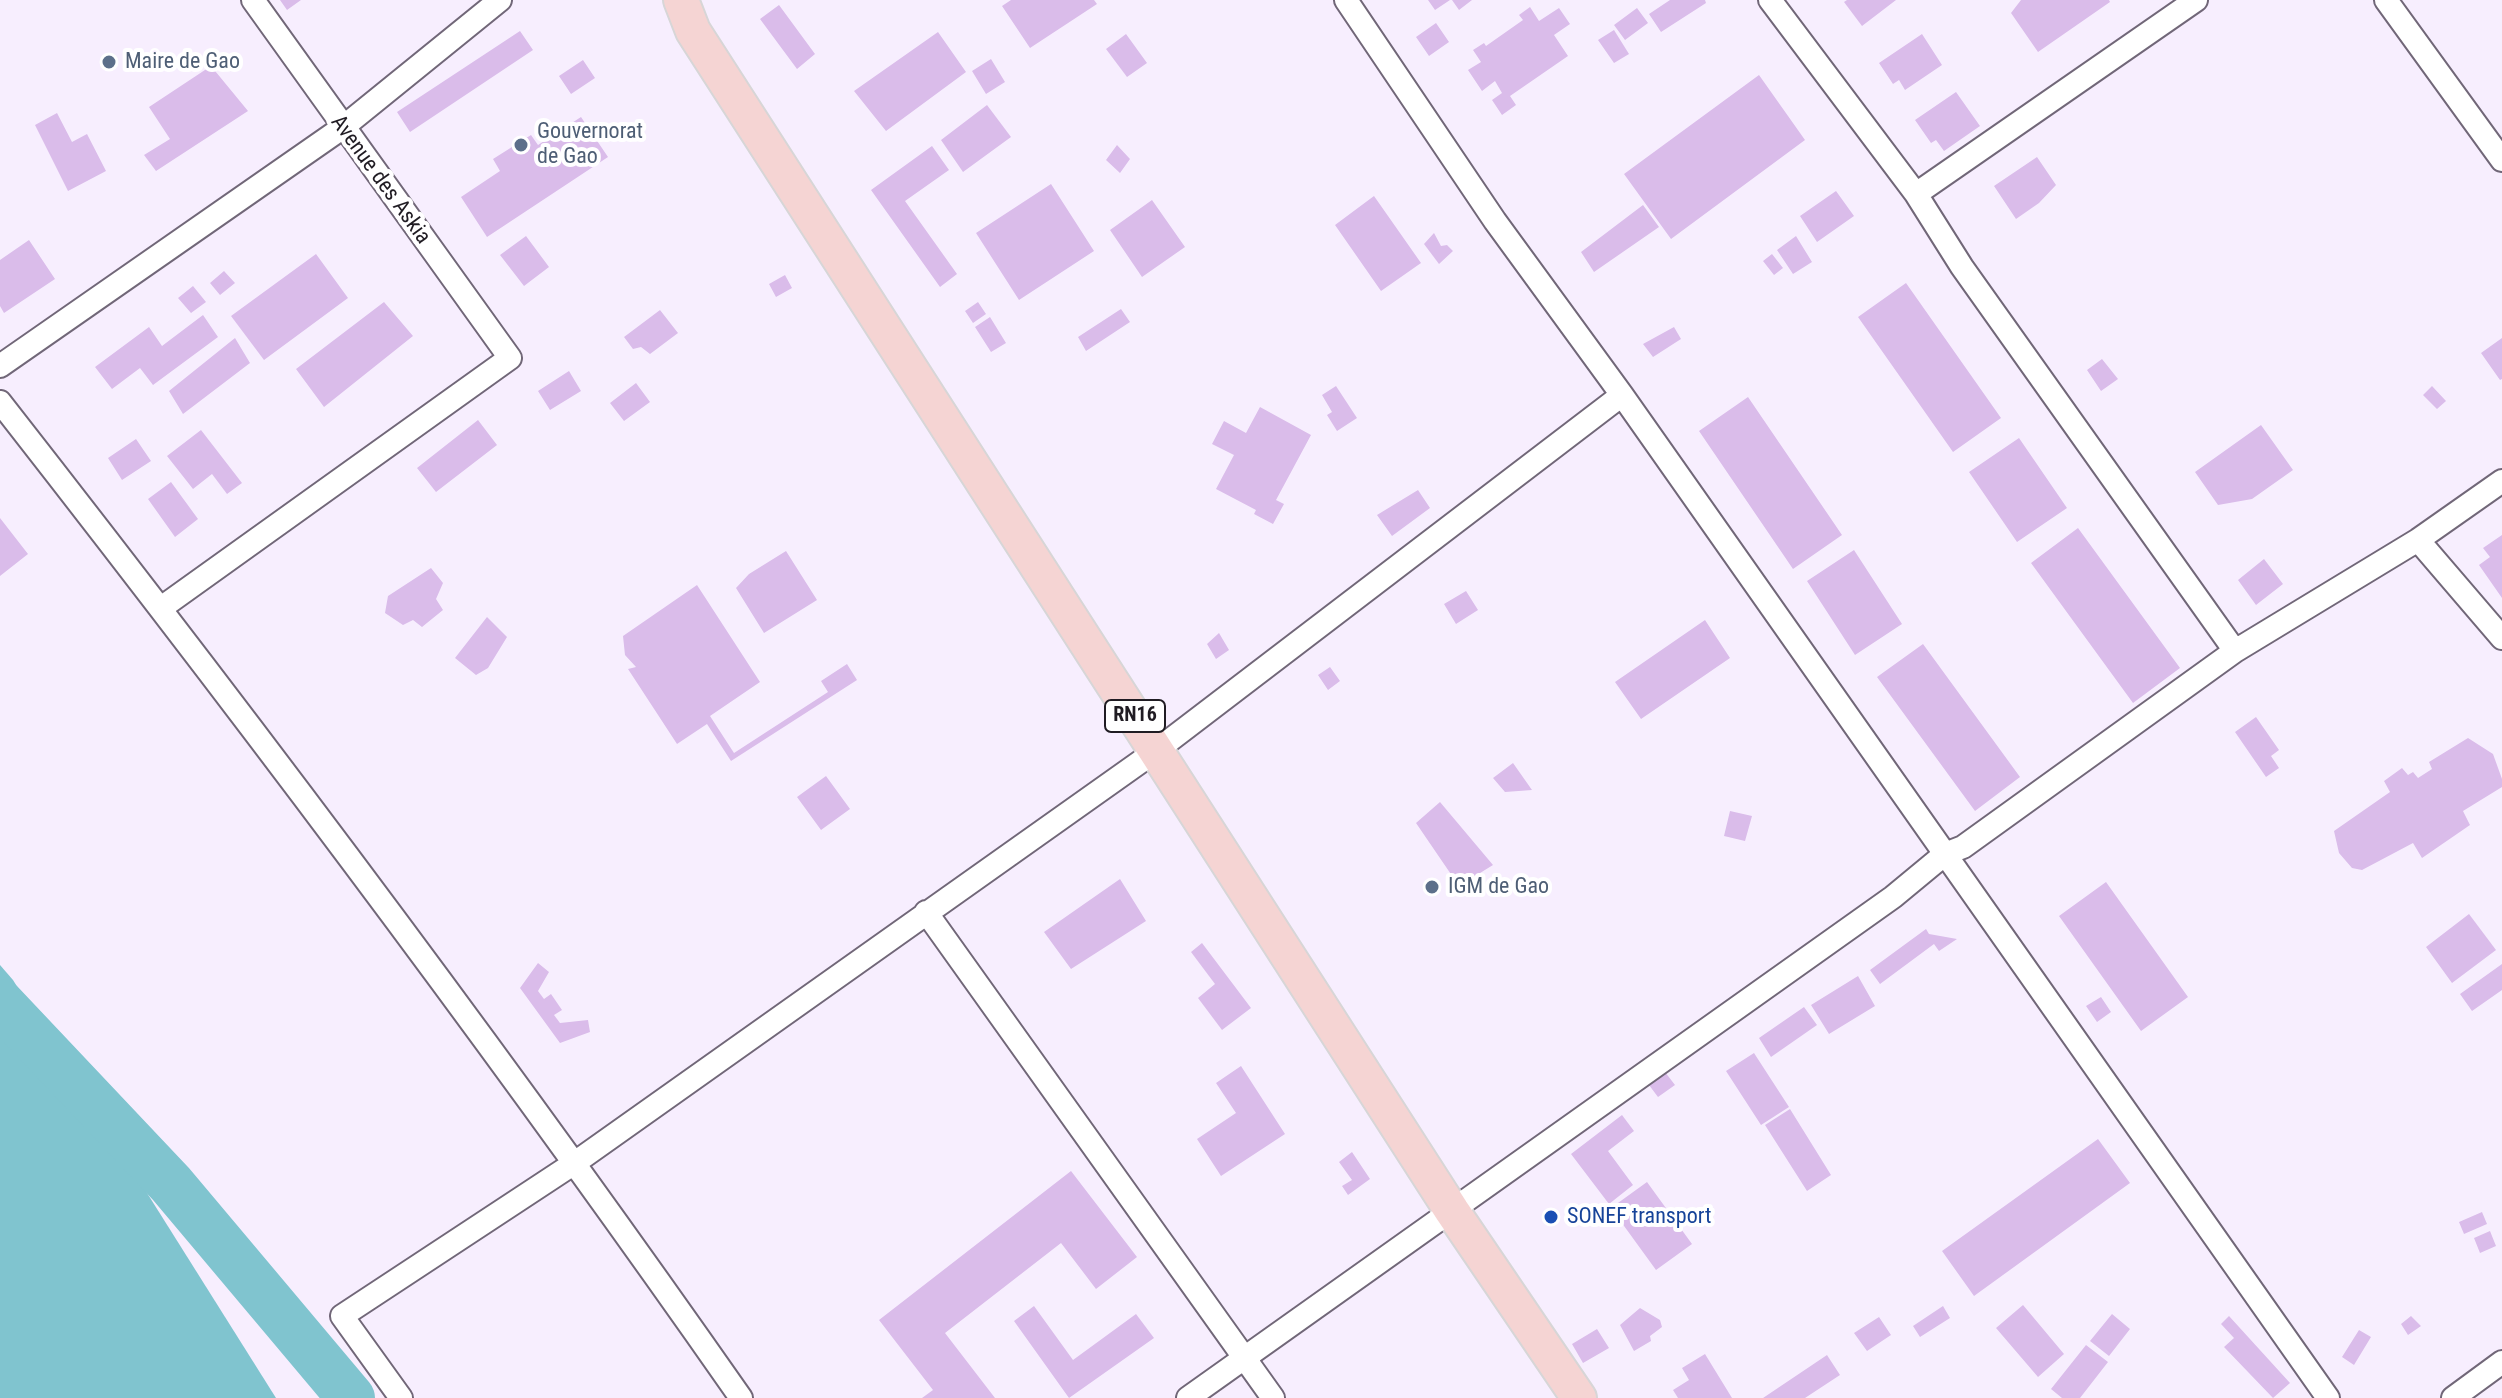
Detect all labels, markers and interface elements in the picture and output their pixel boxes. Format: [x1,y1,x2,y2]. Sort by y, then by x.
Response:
place label: Maire de Gao [125,49,240,75]
marker: Maire de Gao [100,53,118,71]
street label: Avenue des Askia [324,110,436,250]
place label: Gouvernorat de Gao [537,119,643,170]
marker: Gouvernorat de Gao [512,136,530,154]
road number: RN16 [1105,700,1165,732]
place label: IGM de Gao [1448,874,1549,900]
marker: IGM de Gao [1423,878,1441,896]
place label: SONEF transport [1567,1204,1711,1230]
marker: SONEF transport [1542,1208,1560,1226]

